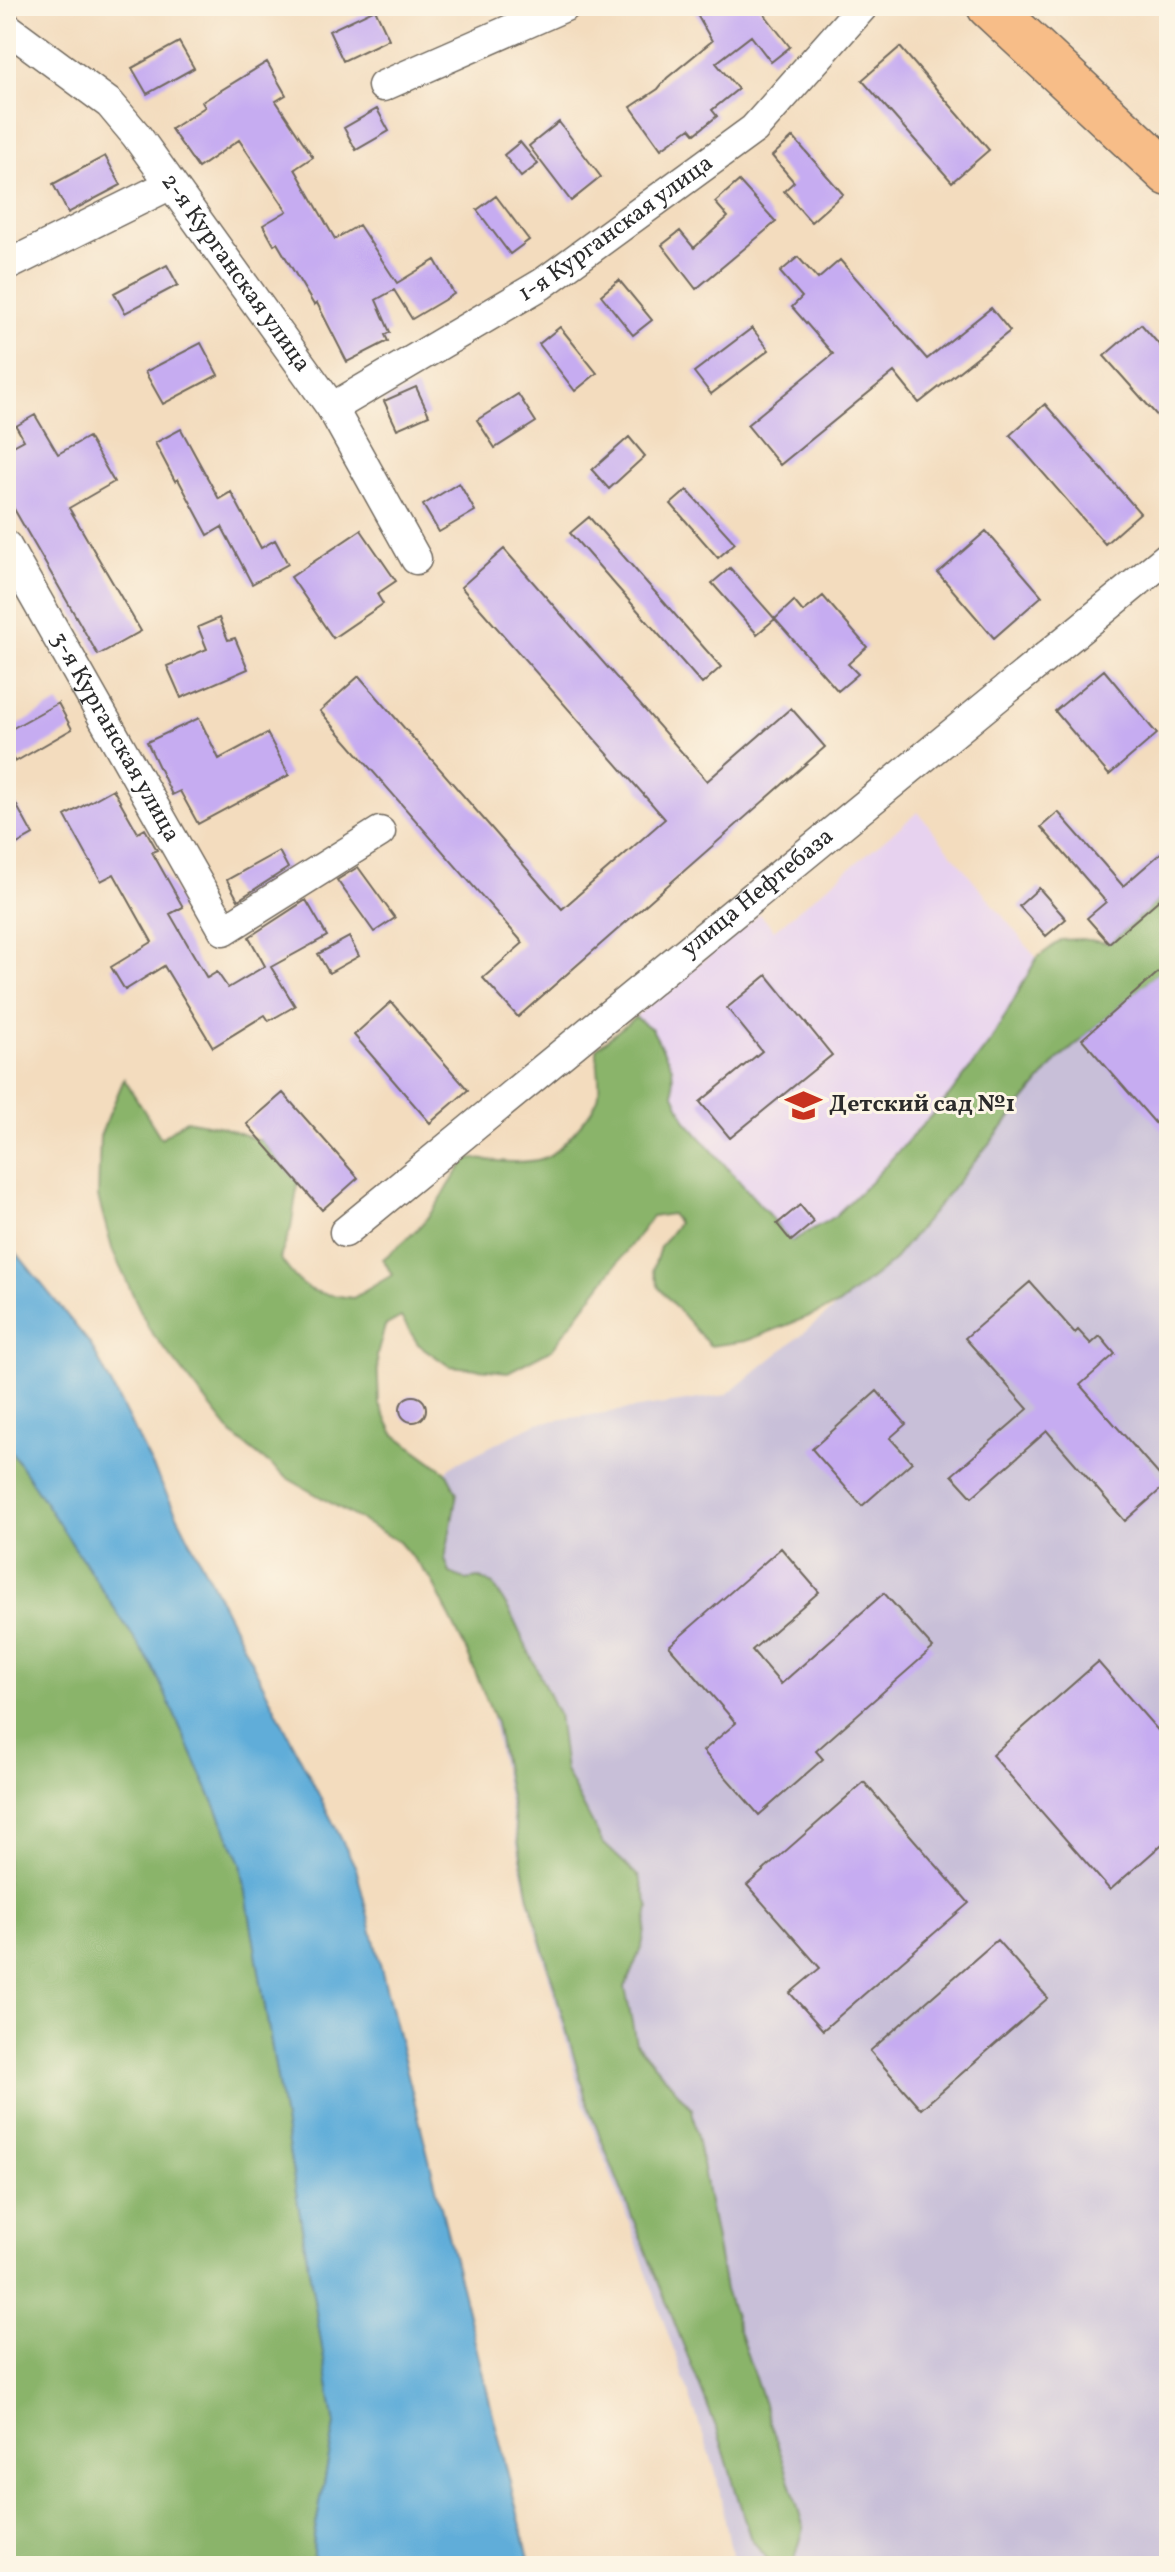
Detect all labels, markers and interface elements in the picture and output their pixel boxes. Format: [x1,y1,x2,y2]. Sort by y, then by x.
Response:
street label: 1-я Курганская улица [512,147,721,311]
street label: 2-я Курганская улица [152,167,318,380]
street label: 3-я Курганская улица [41,626,188,849]
street label: улица Нефтебаза [674,820,841,966]
school or university icon: Детский сад №1 [784,1086,822,1124]
place label: Детский сад №1 [829,1088,1015,1122]

